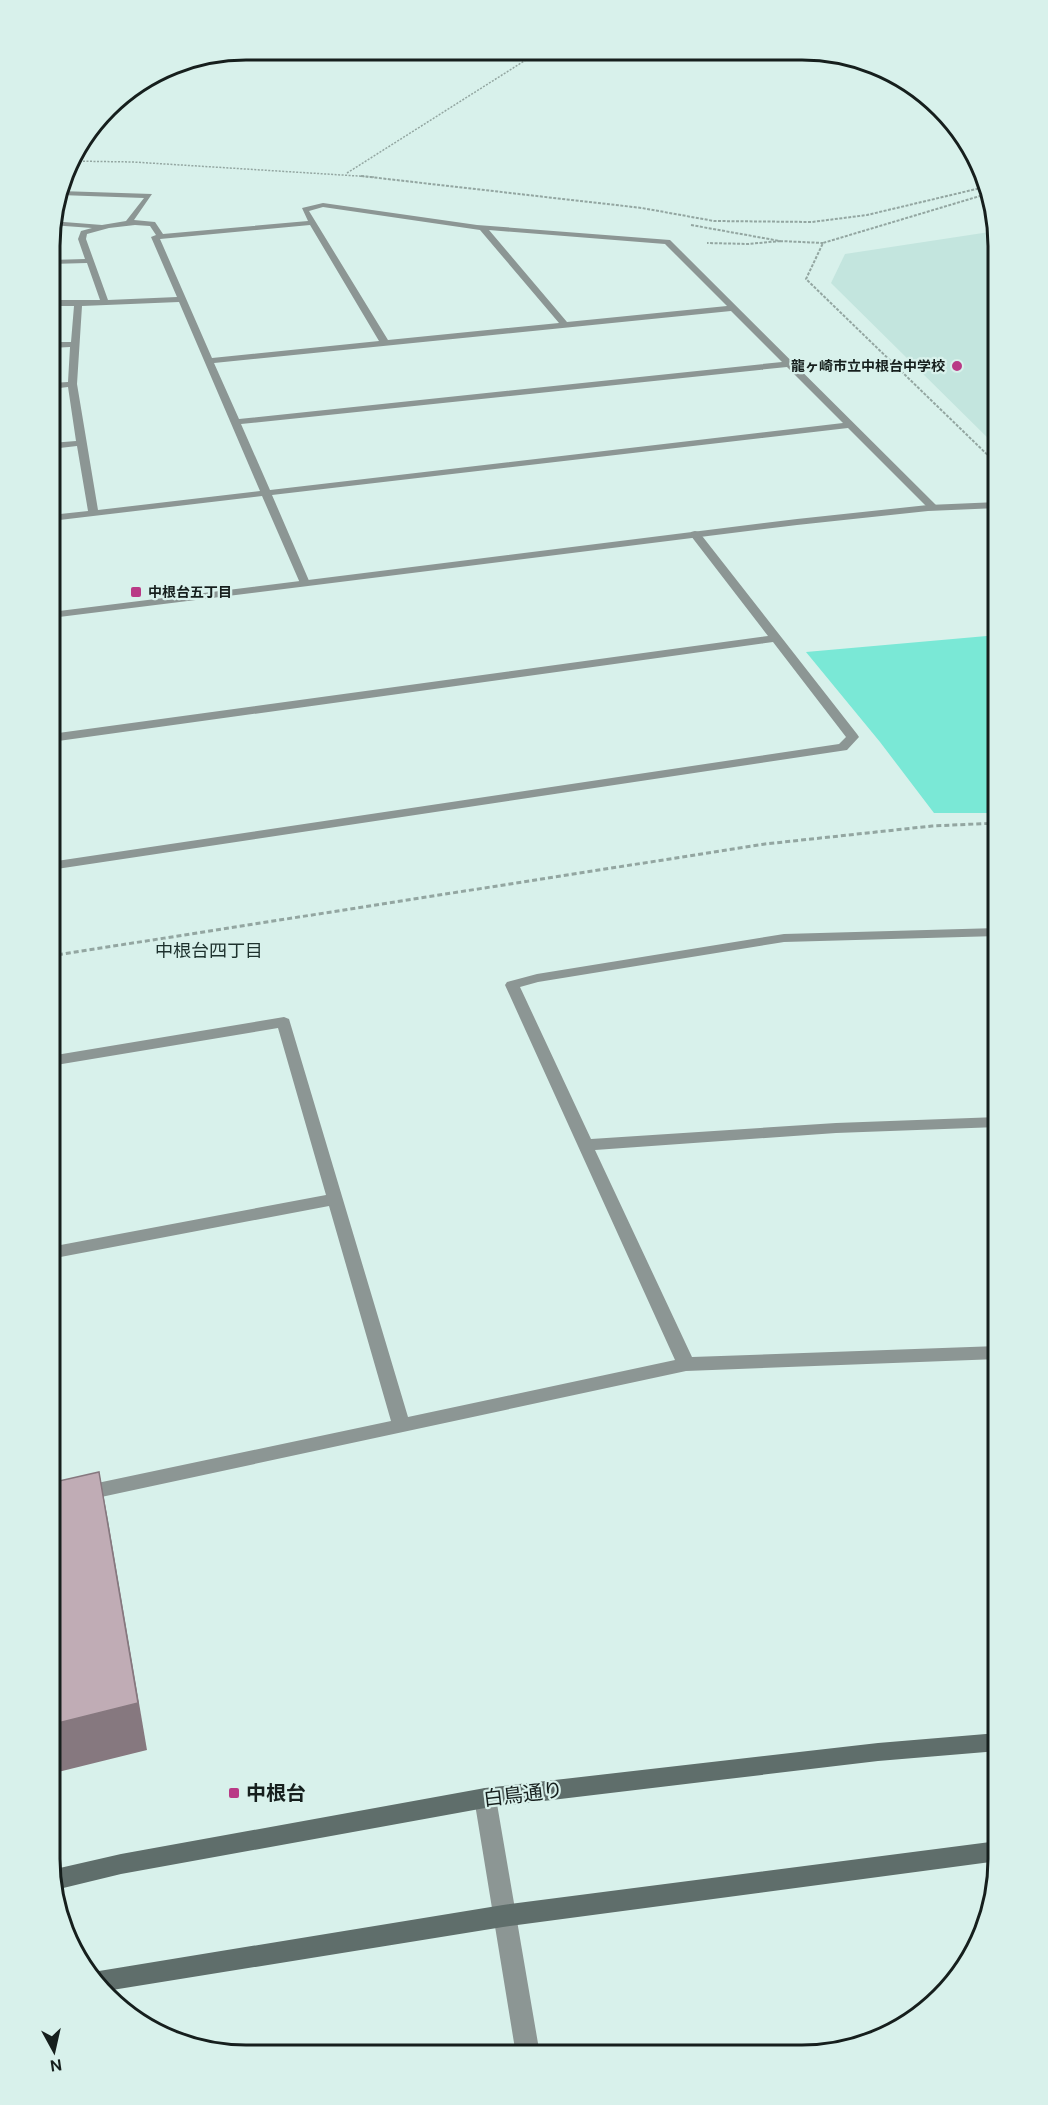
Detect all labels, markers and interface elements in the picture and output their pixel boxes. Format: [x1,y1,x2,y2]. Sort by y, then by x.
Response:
place label: 龍ヶ崎市立中根台中学校 [791,357,945,375]
marker: 龍ヶ崎市立中根台中学校 [950,359,964,373]
place label: 中根台五丁目 [148,583,232,601]
marker: 中根台五丁目 [129,585,143,599]
district label: 中根台四丁目 [155,939,263,963]
street label: 白鳥通り [482,1776,564,1812]
place label: 中根台 [246,1780,306,1806]
marker: 中根台 [227,1786,241,1800]
north arrow [24,2021,84,2081]
text: N [49,2054,63,2077]

